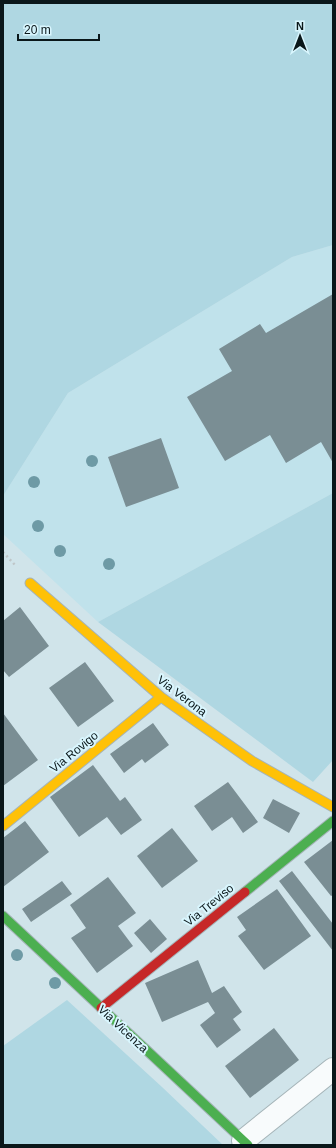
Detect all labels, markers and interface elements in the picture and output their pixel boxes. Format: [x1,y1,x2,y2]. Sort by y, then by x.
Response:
scale bar [18,16,99,42]
north arrow [280,16,320,56]
text: N [296,20,304,32]
text: 20 m [24,23,51,37]
street label: Via Verona [154,673,210,719]
street label: Via Rovigo [47,728,101,776]
street label: Via Treviso [182,881,237,929]
street label: Via Vicenza [95,1002,151,1056]

